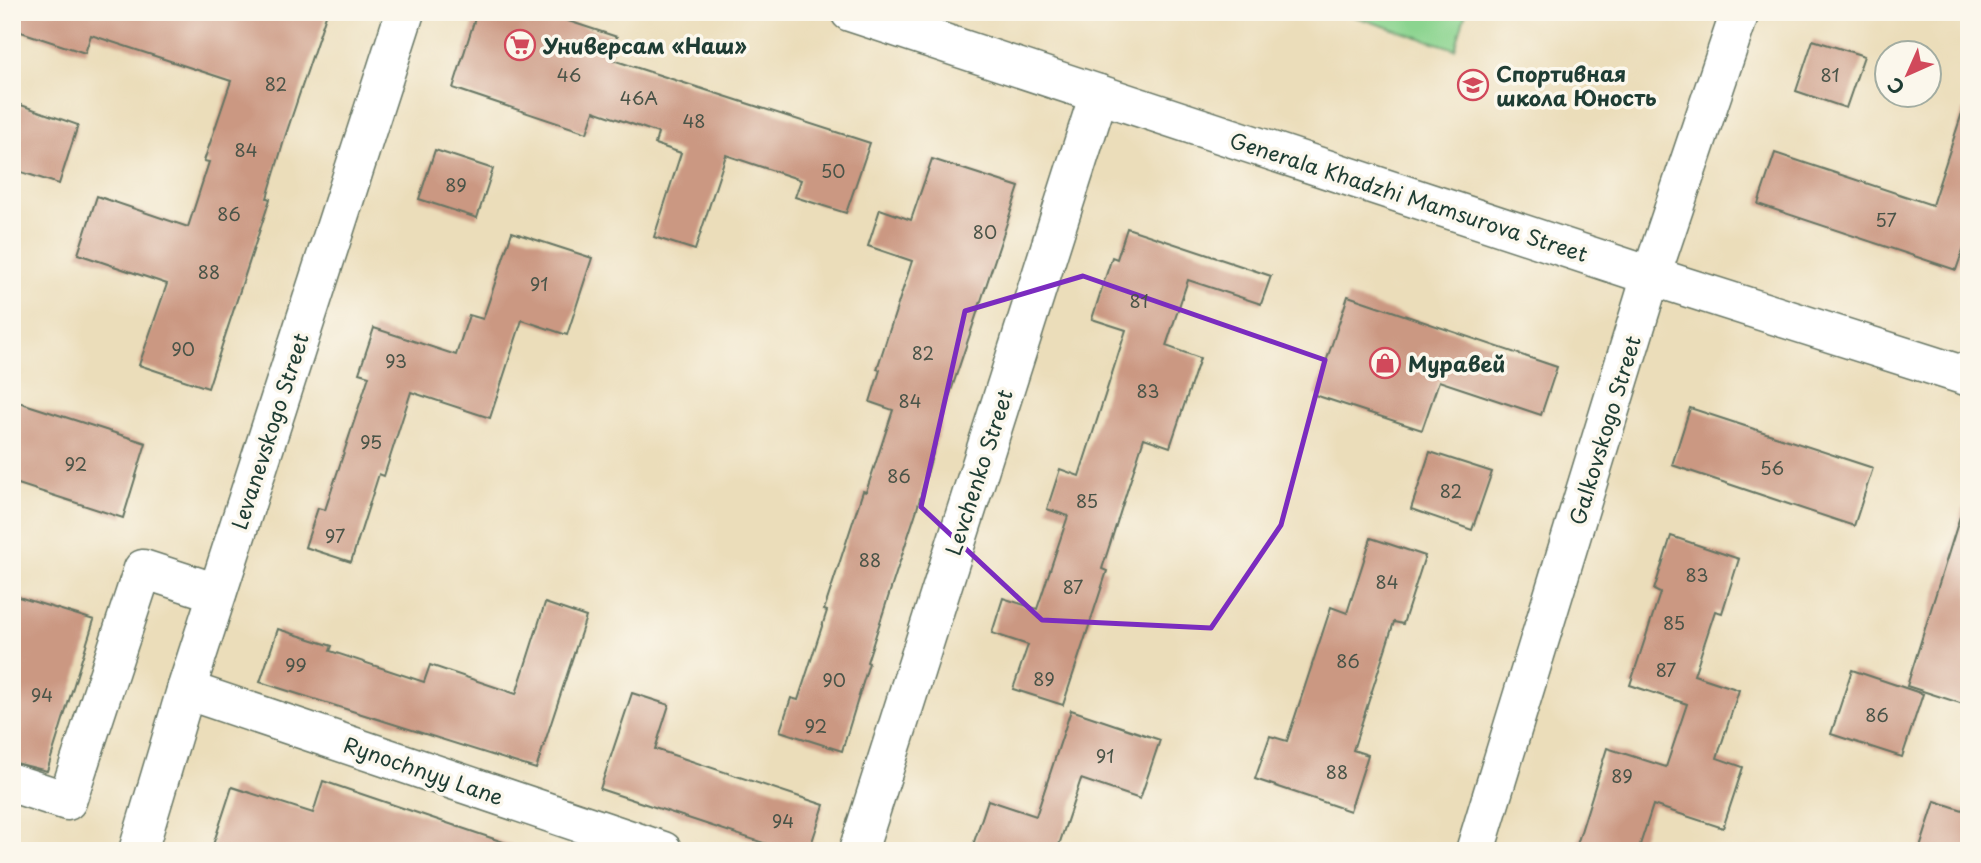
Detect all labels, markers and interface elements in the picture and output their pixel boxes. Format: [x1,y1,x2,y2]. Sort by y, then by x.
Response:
supermarket icon: Универсам «Наш» [503,28,537,62]
place label: Универсам «Наш» [542,29,747,61]
north arrow [1872,38,1942,108]
place label: Спортивная школа Юность [1496,57,1656,113]
house number: 46 [557,61,581,88]
house number: 81 [1820,61,1840,88]
school or university icon: Спортивная школа Юность [1456,68,1490,102]
house number: 82 [265,70,287,97]
text: С [1880,72,1910,102]
house number: 46А [620,84,658,111]
house number: 48 [682,107,706,134]
street label: Generala Khadzhi Mamsurova Street [1226,123,1592,269]
house number: 84 [234,136,258,163]
house number: 50 [821,157,845,184]
house number: 89 [445,171,467,198]
house number: 86 [217,200,241,227]
house number: 57 [1875,206,1897,233]
house number: 80 [973,218,997,245]
house number: 88 [198,258,220,285]
house number: 91 [530,270,548,297]
house number: 81 [1129,287,1149,314]
street label: Levanevskogo Street [222,329,316,533]
street label: Galkovskogo Street [1560,332,1648,528]
house number: 90 [171,335,195,362]
house number: 82 [912,339,934,366]
shop icon: Муравей [1368,346,1402,380]
house number: 93 [385,347,407,374]
place label: Муравей [1408,347,1505,379]
house number: 83 [1137,377,1159,404]
street label: Levchenko Street [936,385,1020,559]
house number: 84 [898,387,922,414]
house number: 95 [360,428,382,455]
house number: 92 [65,450,87,477]
house number: 56 [1760,454,1784,481]
house number: 86 [887,462,911,489]
house number: 82 [1440,477,1462,504]
house number: 85 [1076,487,1098,514]
house number: 97 [325,522,345,549]
house number: 88 [859,546,881,573]
house number: 83 [1686,561,1708,588]
house number: 84 [1375,568,1399,595]
house number: 87 [1063,573,1083,600]
house number: 85 [1663,609,1685,636]
house number: 86 [1336,647,1360,674]
house number: 99 [285,651,307,678]
house number: 87 [1656,656,1676,683]
house number: 89 [1033,665,1055,692]
house number: 90 [822,666,846,693]
house number: 94 [31,681,53,708]
house number: 86 [1865,701,1889,728]
house number: 92 [805,712,827,739]
street label: Rynochnyy Lane [340,728,508,812]
house number: 91 [1096,742,1114,769]
house number: 88 [1326,758,1348,785]
house number: 89 [1611,762,1633,789]
house number: 94 [772,807,794,834]

